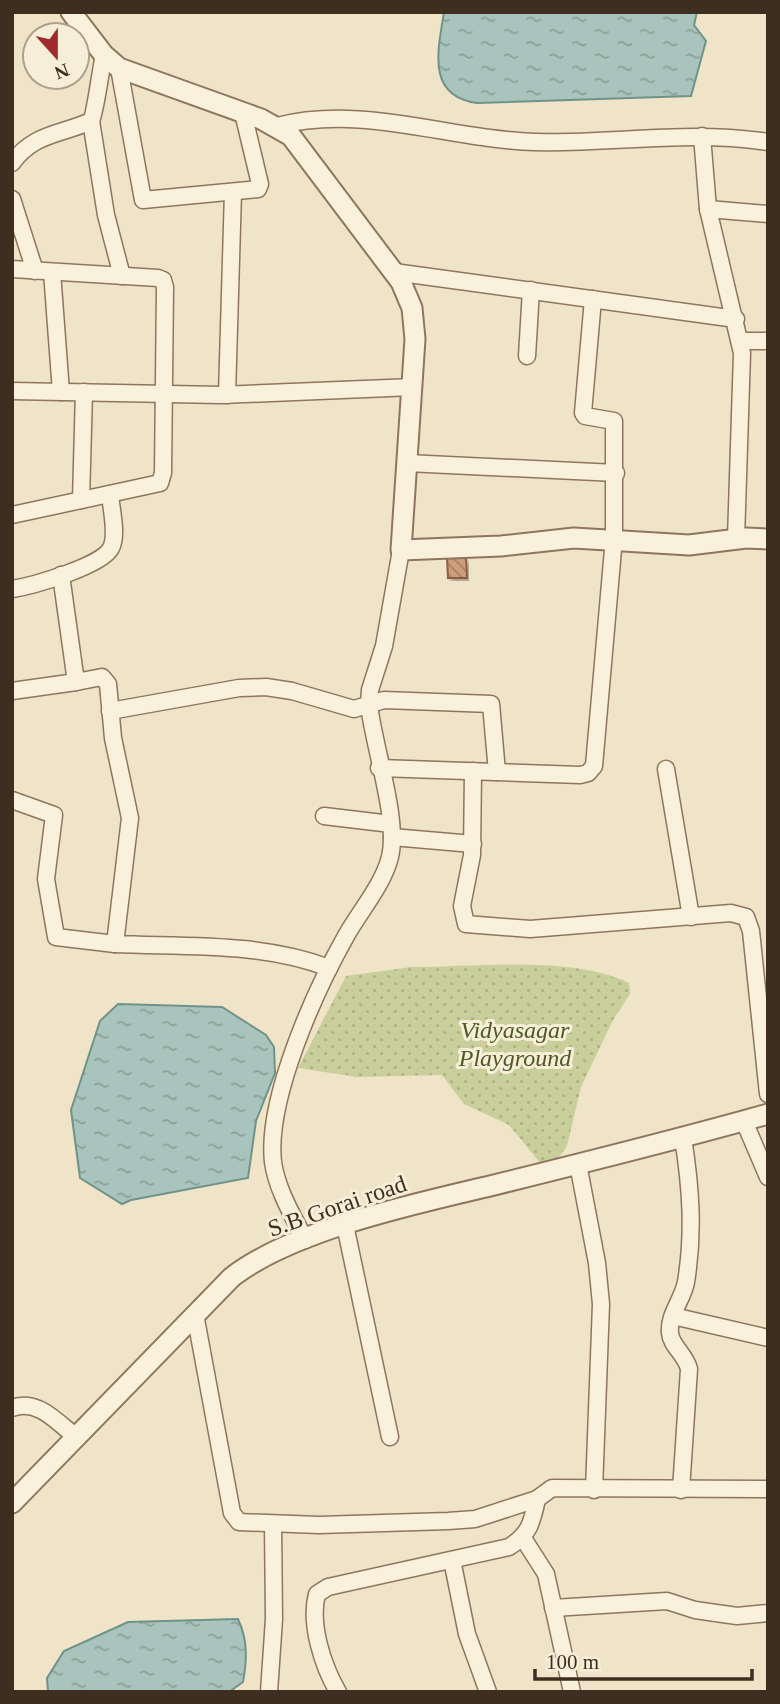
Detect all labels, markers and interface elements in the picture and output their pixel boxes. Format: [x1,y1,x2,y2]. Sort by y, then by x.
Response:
north arrow [21,21,91,91]
text: N [51,59,72,84]
park label: Vidyasagar Playground [458,1017,572,1071]
street label: S.B Gorai road [264,1170,410,1242]
scale bar [535,1638,752,1682]
text: 100 m [546,1650,599,1674]

